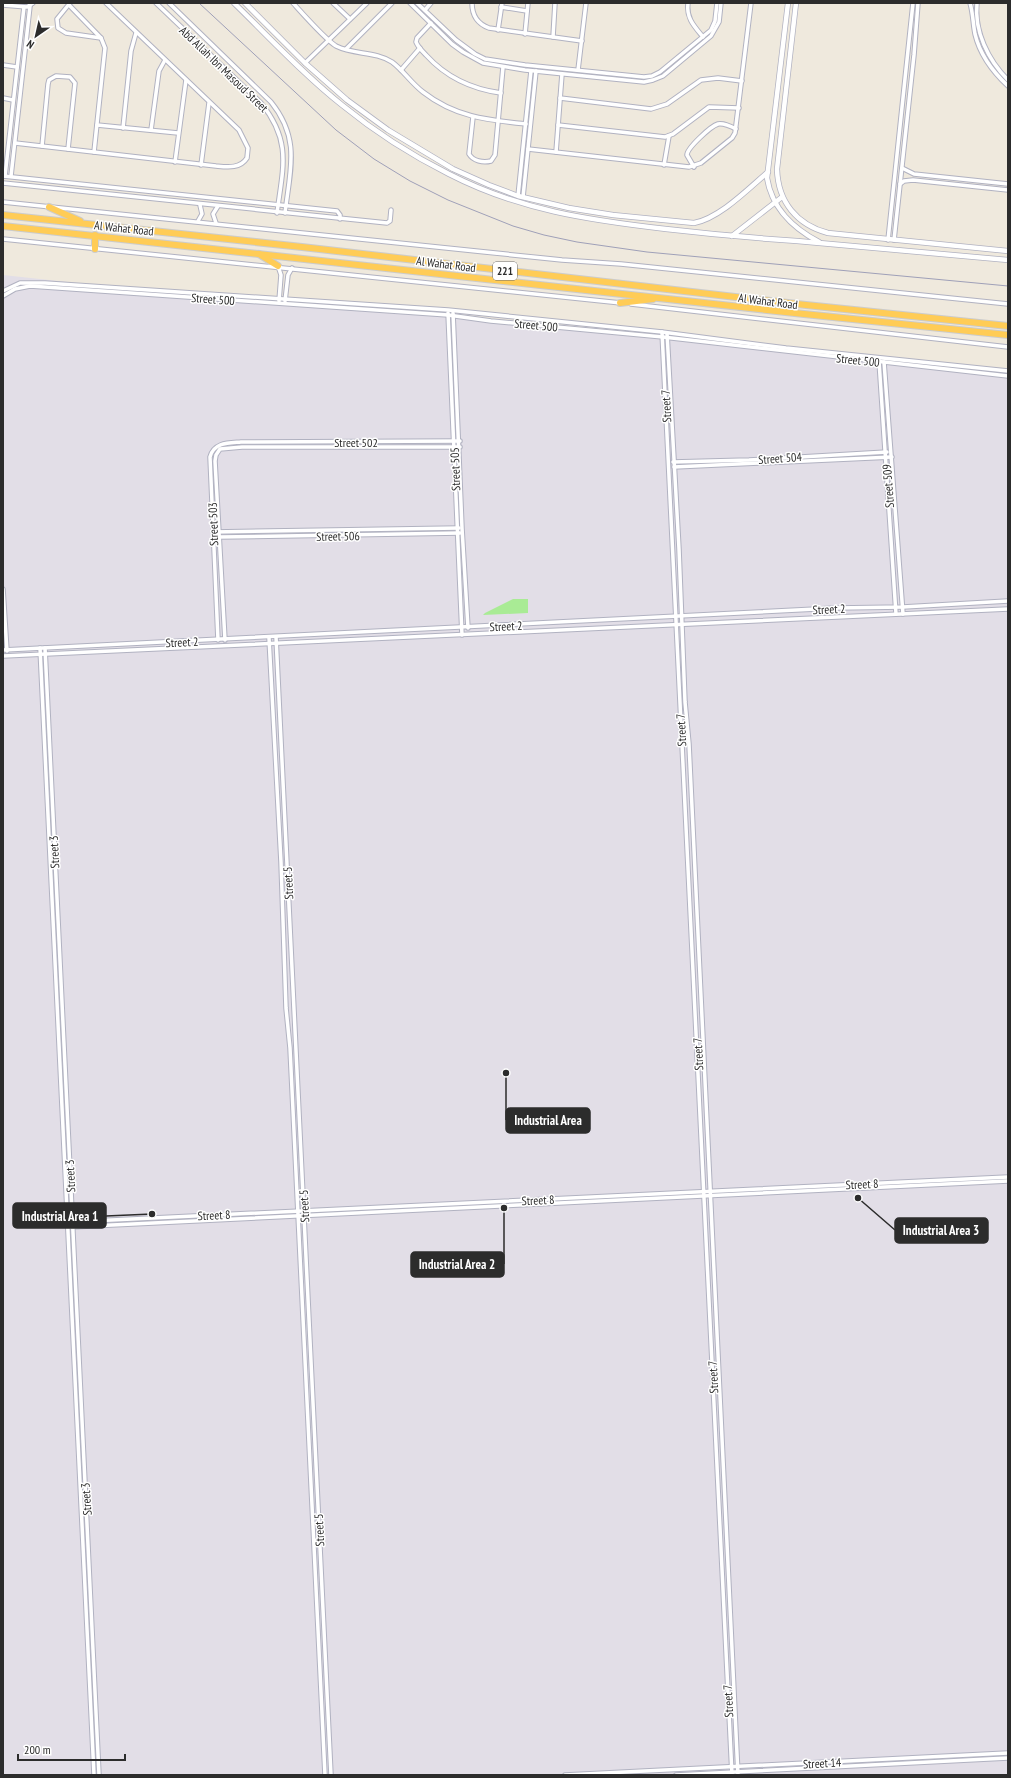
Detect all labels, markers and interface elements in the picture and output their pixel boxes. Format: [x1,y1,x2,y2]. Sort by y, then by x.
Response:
north arrow [16,16,56,56]
street label: Abd Allah Ibn Masoud Street [177,23,272,116]
text: N [24,37,37,52]
street label: Al Wahat Road [94,217,154,239]
street label: Al Wahat Road [415,253,477,275]
road number: 221 [493,262,517,280]
street label: Street 500 [191,290,235,308]
street label: Al Wahat Road [737,290,799,312]
street label: Street 500 [514,316,558,334]
street label: Street 500 [836,350,880,370]
street label: Street 7 [658,389,674,423]
street label: Street 502 [334,435,378,450]
street label: Street 505 [447,447,463,491]
street label: Street 504 [758,449,803,467]
street label: Street 509 [879,464,897,508]
street label: Street 503 [205,502,221,546]
street label: Street 506 [316,528,360,544]
street label: Street 2 [812,601,846,617]
street label: Street 2 [489,618,523,634]
street label: Street 2 [165,634,199,650]
street label: Street 7 [673,713,689,747]
street label: Street 3 [46,835,62,869]
street label: Street 5 [280,866,296,900]
street label: Street 7 [690,1037,706,1071]
callout: Industrial Area [506,1108,590,1133]
text: Industrial Area [514,1112,582,1129]
street label: Street 3 [62,1159,78,1193]
street label: Street 8 [845,1176,879,1192]
street label: Street 5 [296,1189,312,1223]
street label: Street 8 [521,1192,555,1208]
callout: Industrial Area 1 [13,1203,106,1228]
street label: Street 8 [197,1207,231,1223]
text: Industrial Area 1 [22,1208,98,1225]
callout: Industrial Area 3 [895,1218,988,1243]
text: Industrial Area 3 [903,1222,979,1239]
callout: Industrial Area 2 [411,1252,504,1277]
text: Industrial Area 2 [419,1256,495,1273]
street label: Street 7 [705,1360,721,1394]
street label: Street 3 [77,1482,95,1516]
street label: Street 5 [311,1513,327,1547]
street label: Street 7 [720,1684,736,1718]
scale bar [18,1736,125,1762]
text: 200 m [24,1742,51,1757]
street label: Street 14 [803,1754,842,1771]

